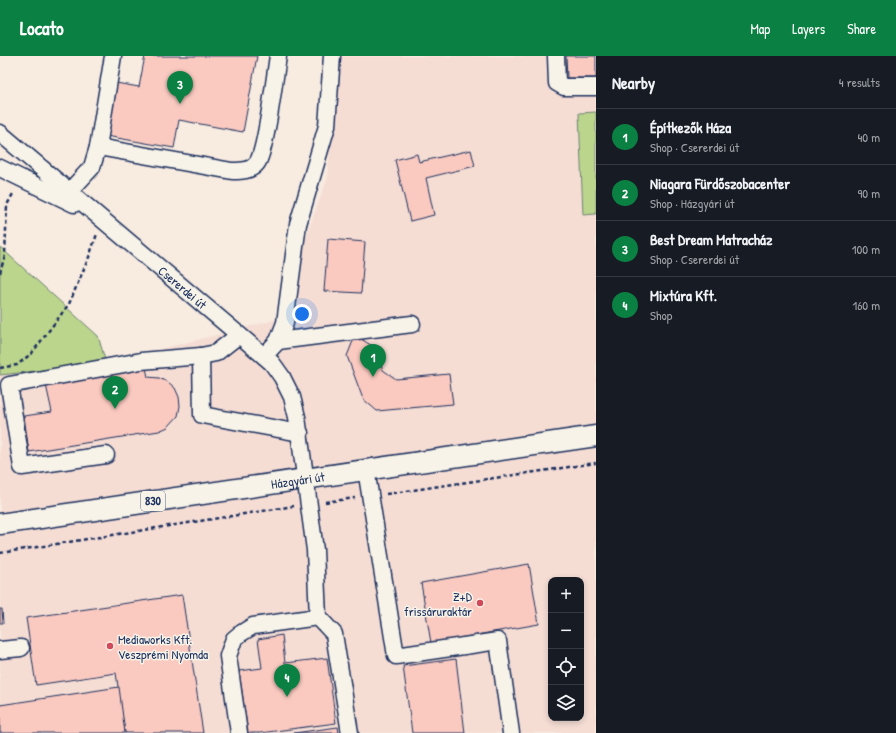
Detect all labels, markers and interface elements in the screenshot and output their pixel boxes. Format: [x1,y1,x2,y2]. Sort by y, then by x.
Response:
text: Locato [20,15,64,41]
text: Map [750,19,770,38]
text: Layers [792,19,825,38]
text: Share [847,19,876,38]
pin: 3 [167,71,193,104]
text: Nearby [612,71,655,94]
text: 4 results [839,73,880,91]
text: Építkezők Háza [650,117,731,138]
text: 1 [623,128,627,146]
text: 40 m [857,128,880,146]
text: Shop · Csererdei út [650,138,739,156]
text: Niagara Fürdőszobacenter [650,173,790,194]
text: 2 [622,184,628,202]
text: 90 m [858,184,880,202]
text: Shop · Házgyári út [650,194,735,212]
text: Best Dream Matracház [650,229,772,250]
text: 3 [622,240,628,258]
text: 100 m [852,240,880,258]
text: Shop · Csererdei út [650,250,739,268]
street label: Csererdei út [154,262,211,313]
text: Mixtúra Kft. [650,285,717,306]
text: 4 [623,296,627,314]
text: 160 m [852,296,880,314]
your location [292,304,312,324]
text: Shop [650,306,672,324]
pin: 1 [360,344,386,377]
pin: 2 [102,376,128,409]
street label: Házgyári út [270,467,326,493]
road number: 830 [141,491,165,511]
map controls [548,577,584,721]
button: + [548,577,584,613]
place label: Z+D frissáruraktár [404,587,473,620]
marker: Z+D frissáruraktár [475,598,485,608]
button: − [548,613,584,649]
place label: Mediaworks Kft. Veszprémi Nyomda [118,630,208,663]
marker: Mediaworks Kft. Veszprémi Nyomda [105,641,115,651]
button: locate [548,649,584,685]
pin: 4 [274,664,300,697]
button: layers [548,685,584,721]

